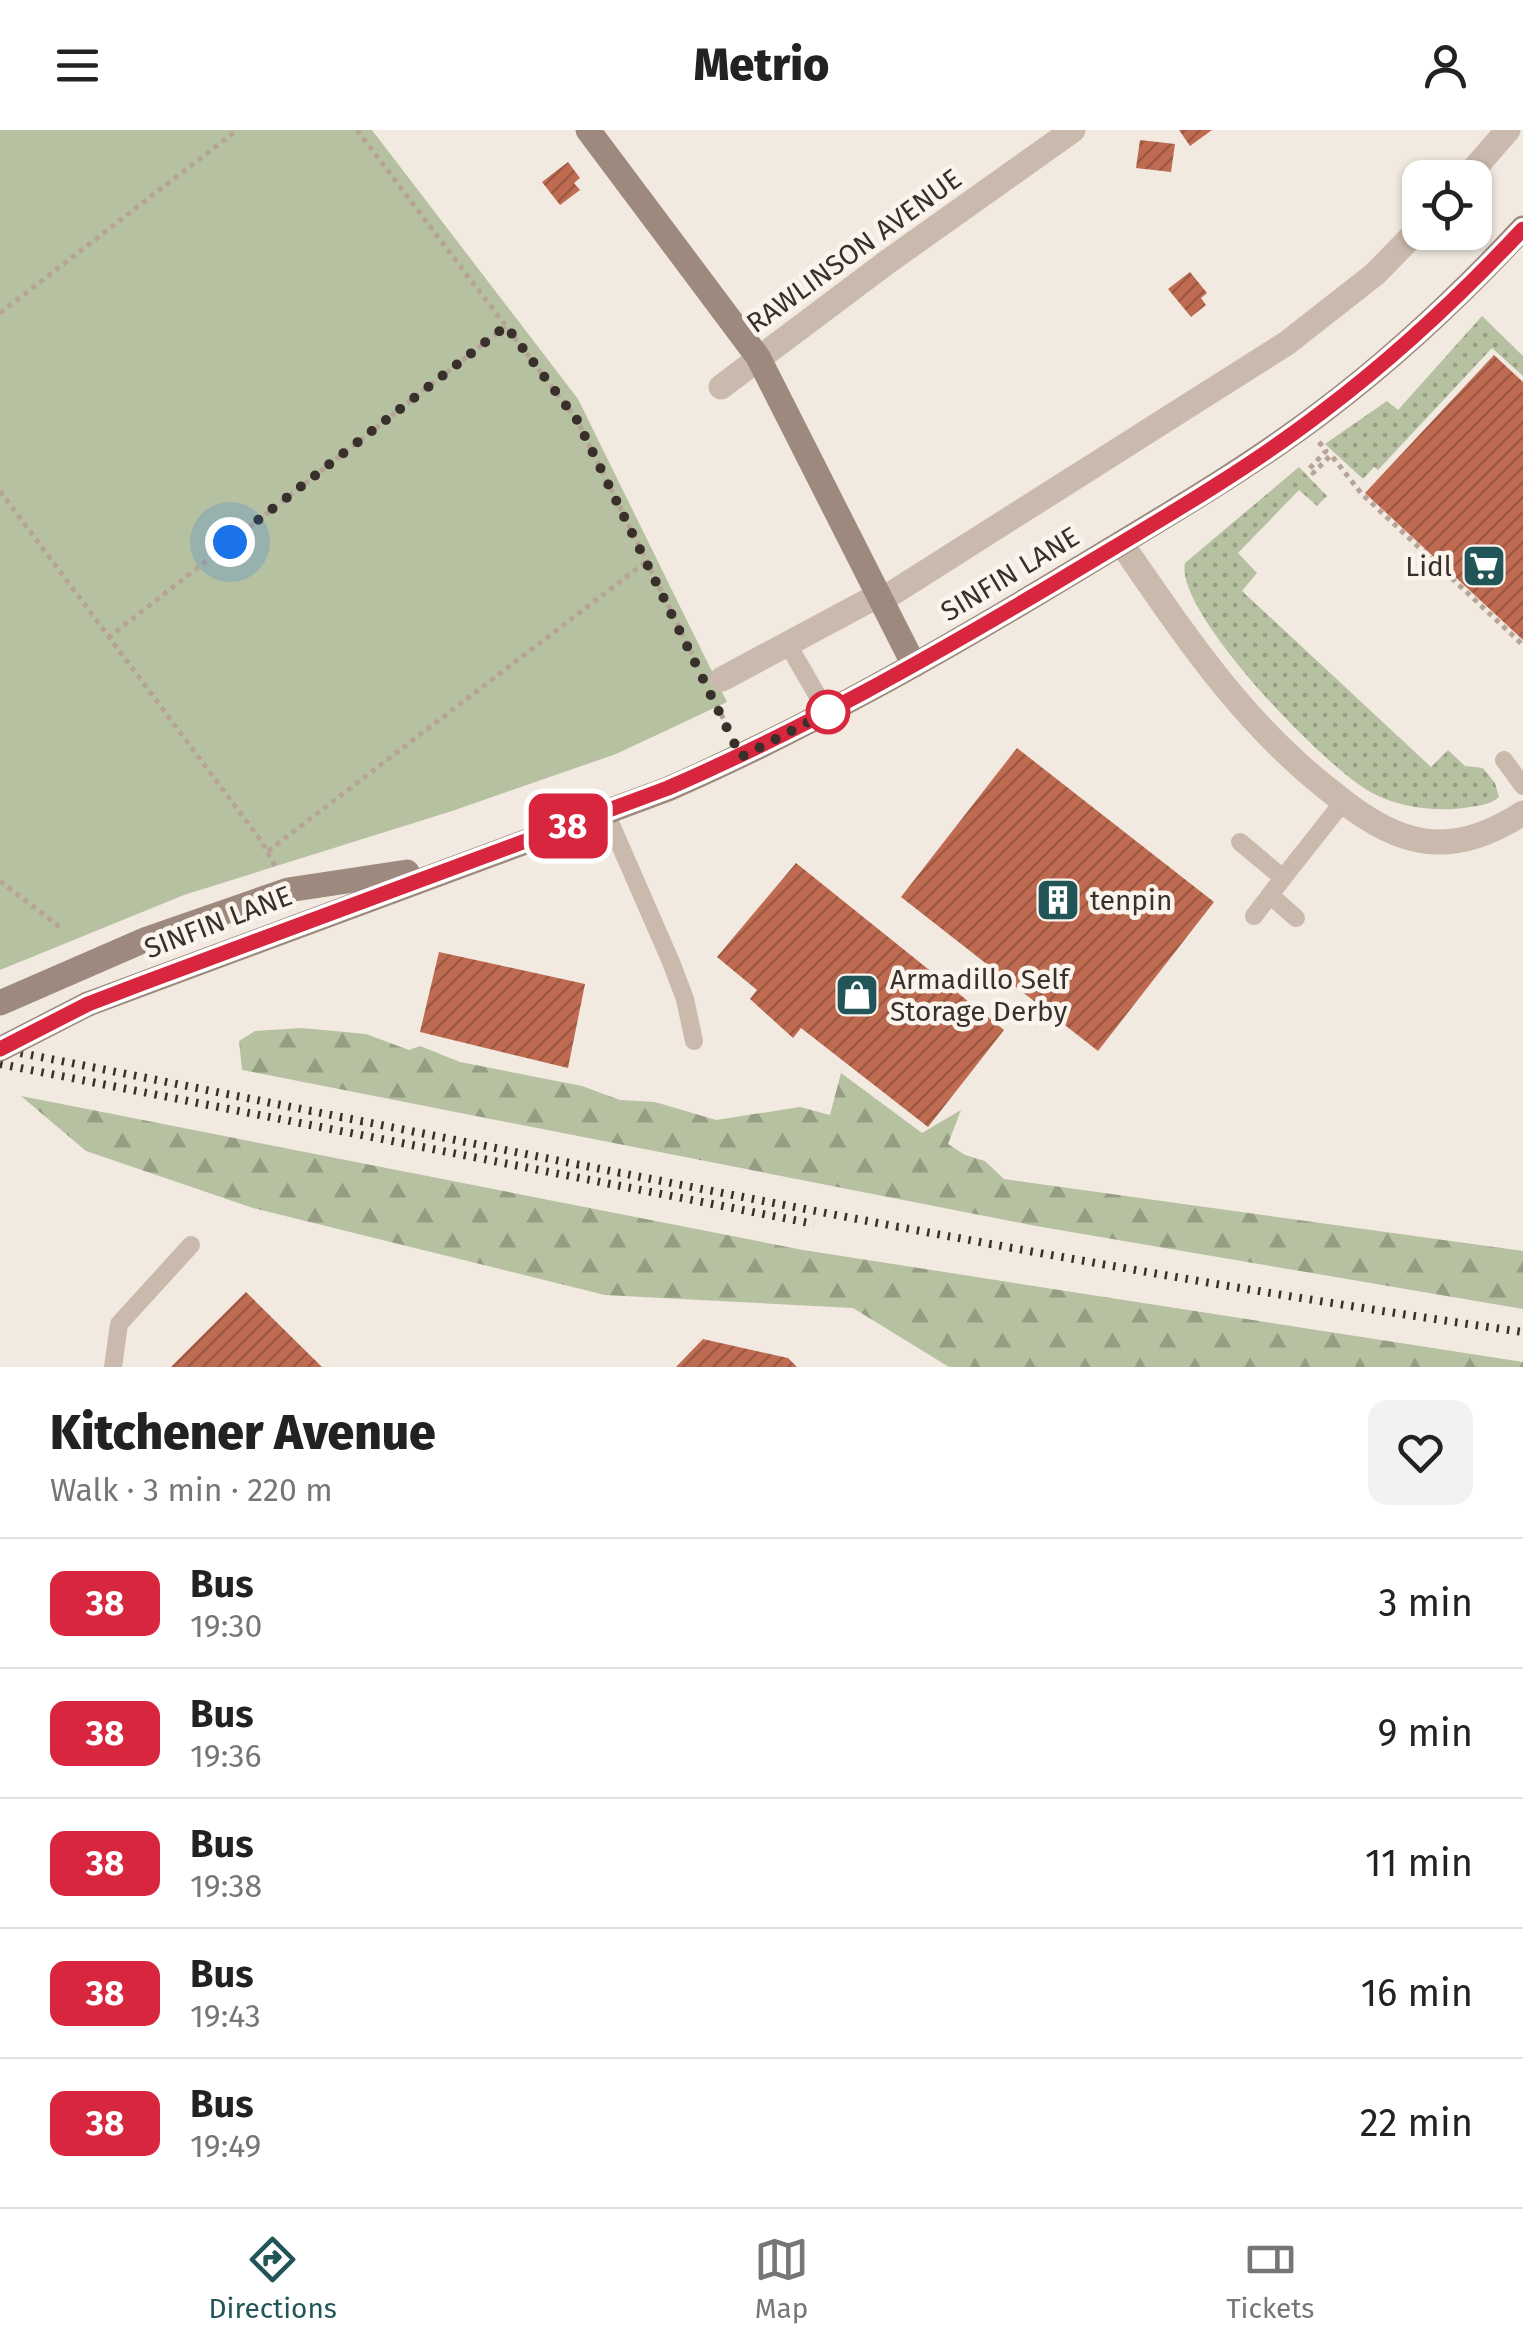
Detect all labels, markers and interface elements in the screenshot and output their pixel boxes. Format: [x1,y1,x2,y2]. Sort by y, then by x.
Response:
icon: menu [50,38,105,93]
text: Metrio [694,38,829,92]
icon: person [1418,38,1473,93]
map controls [1402,160,1492,250]
button: locate [1402,160,1492,250]
street label: RAWLINSON AVENUE [740,162,968,340]
your location [205,517,255,567]
street label: SINFIN LANE [935,520,1085,628]
supermarket icon: Lidl [1461,543,1507,589]
place label: Lidl [1405,550,1452,583]
unlabelled marker [807,691,849,733]
line badge: 38 [523,794,613,858]
text: 38 [549,805,587,847]
building icon: tenpin [1035,877,1081,923]
street label: SINFIN LANE [140,879,296,965]
place label: tenpin [1090,884,1172,917]
place label: Armadillo Self Storage Derby [890,963,1071,1028]
shop icon: Armadillo Self Storage Derby [834,972,880,1018]
button: heart [1368,1400,1473,1505]
text: Kitchener Avenue [50,1404,436,1462]
text: Walk · 3 min · 220 m [50,1471,333,1509]
text: Bus [190,1561,254,1607]
text: 3 min [1378,1580,1473,1626]
text: 38 [86,1582,124,1624]
text: 19:30 [190,1607,262,1645]
text: Bus [190,1691,254,1737]
text: 9 min [1377,1710,1473,1756]
text: 38 [86,1712,124,1754]
text: 19:36 [190,1737,262,1775]
text: Bus [190,1821,254,1867]
text: 11 min [1365,1840,1473,1886]
text: 38 [86,1842,124,1884]
text: 19:38 [190,1867,262,1905]
text: Bus [190,1951,254,1997]
text: 16 min [1361,1970,1473,2016]
text: 38 [86,1972,124,2014]
text: 19:43 [190,1997,261,2035]
text: Bus [190,2081,254,2127]
text: 22 min [1360,2100,1473,2146]
text: 38 [86,2102,124,2144]
text: 19:49 [190,2127,261,2165]
tab: Directions [209,2232,337,2325]
tab: Map [754,2232,809,2325]
tab: Tickets [1226,2232,1314,2325]

